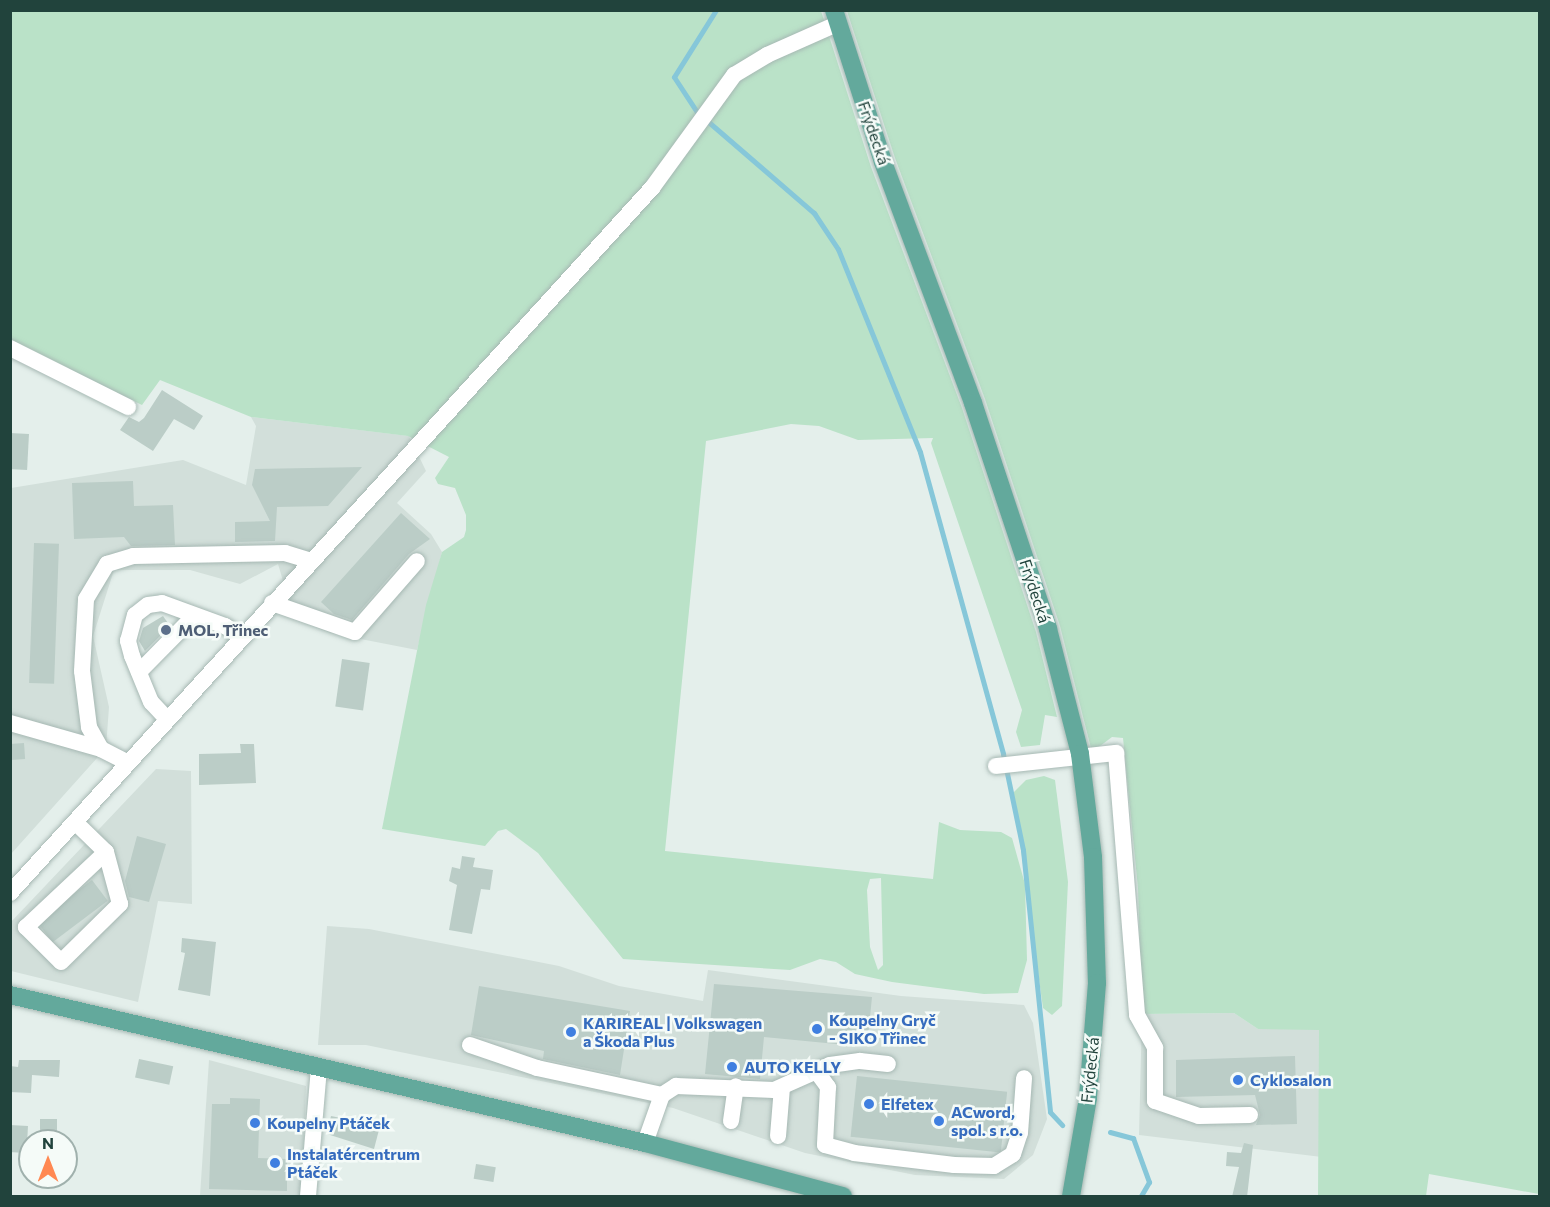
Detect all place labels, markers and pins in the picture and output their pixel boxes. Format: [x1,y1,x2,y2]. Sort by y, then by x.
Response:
place label: MOL, Třinec [178,620,268,640]
marker: MOL, Třinec [159,623,173,637]
place label: Koupelny Gryč - SIKO Třinec [829,1010,936,1048]
place label: KARIREAL | Volkswagen a Škoda Plus [583,1013,762,1051]
marker: Koupelny Gryč - SIKO Třinec [810,1022,824,1036]
marker: KARIREAL | Volkswagen a Škoda Plus [564,1025,578,1039]
place label: AUTO KELLY [744,1057,841,1077]
marker: AUTO KELLY [725,1060,739,1074]
place label: Cyklosalon [1250,1070,1331,1090]
marker: Cyklosalon [1231,1073,1245,1087]
place label: Elfetex [881,1094,934,1114]
marker: Elfetex [862,1097,876,1111]
place label: ACword, spol. s r.o. [951,1102,1023,1140]
place label: Koupelny Ptáček [267,1113,390,1133]
marker: ACword, spol. s r.o. [932,1114,946,1128]
marker: Koupelny Ptáček [248,1116,262,1130]
place label: Instalatércentrum Ptáček [287,1144,420,1182]
marker: Instalatércentrum Ptáček [268,1156,282,1170]

